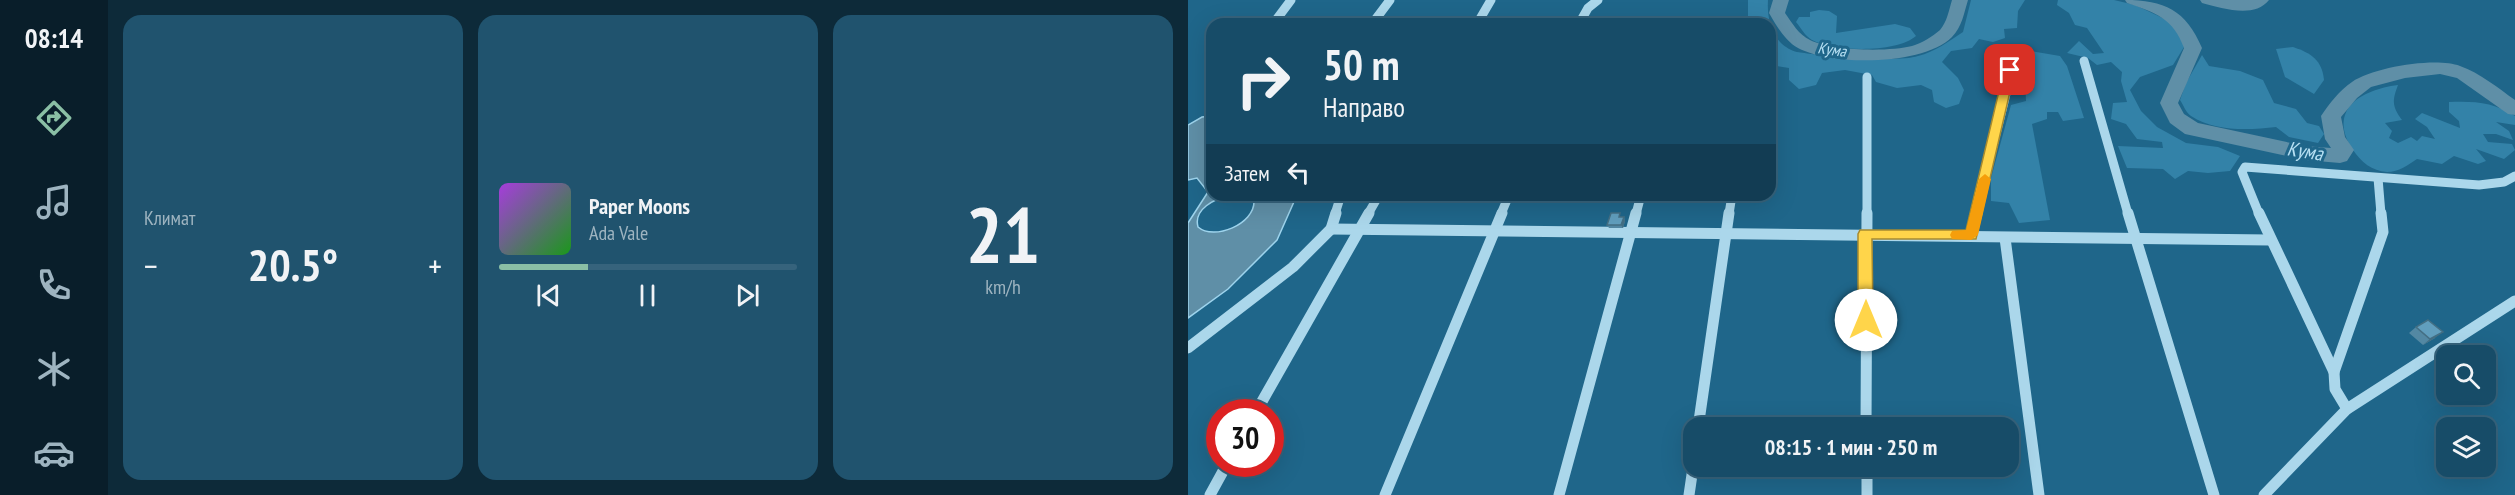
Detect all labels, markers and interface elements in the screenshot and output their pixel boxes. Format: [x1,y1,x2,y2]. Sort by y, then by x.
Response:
text: 08:14 [25,21,83,55]
text: 50 m [1323,37,1400,92]
water label: Кума [1816,37,1849,61]
icon: right [1224,42,1302,120]
pin [1984,44,2035,95]
icon: arrive [1993,53,2026,86]
text: Направо [1323,90,1405,124]
icon: directions [33,97,75,139]
water label: Кума [2285,135,2326,167]
icon: left [1282,156,1315,189]
text: Затем [1224,159,1270,187]
icon: music [33,181,75,223]
text: 21 [966,184,1040,285]
text: Paper Moons [589,192,690,220]
text: Климат [144,205,195,231]
text: Ada Vale [589,220,648,246]
text: 20.5° [248,235,338,293]
text: − [144,244,158,287]
text: + [428,244,442,287]
icon: phone [33,264,75,306]
text: km/h [985,274,1021,300]
icon: previous [532,279,565,312]
icon: pause [631,279,664,312]
icon: next [731,279,764,312]
position arrow [1834,288,1898,352]
map controls [2436,345,2496,477]
button: search [2436,345,2496,405]
icon: climate [33,348,75,390]
speed limit sign: 30 [1206,399,1284,477]
button: layers [2436,417,2496,477]
icon: car [33,432,75,474]
text: 08:15 · 1 мин · 250 m [1765,433,1937,461]

